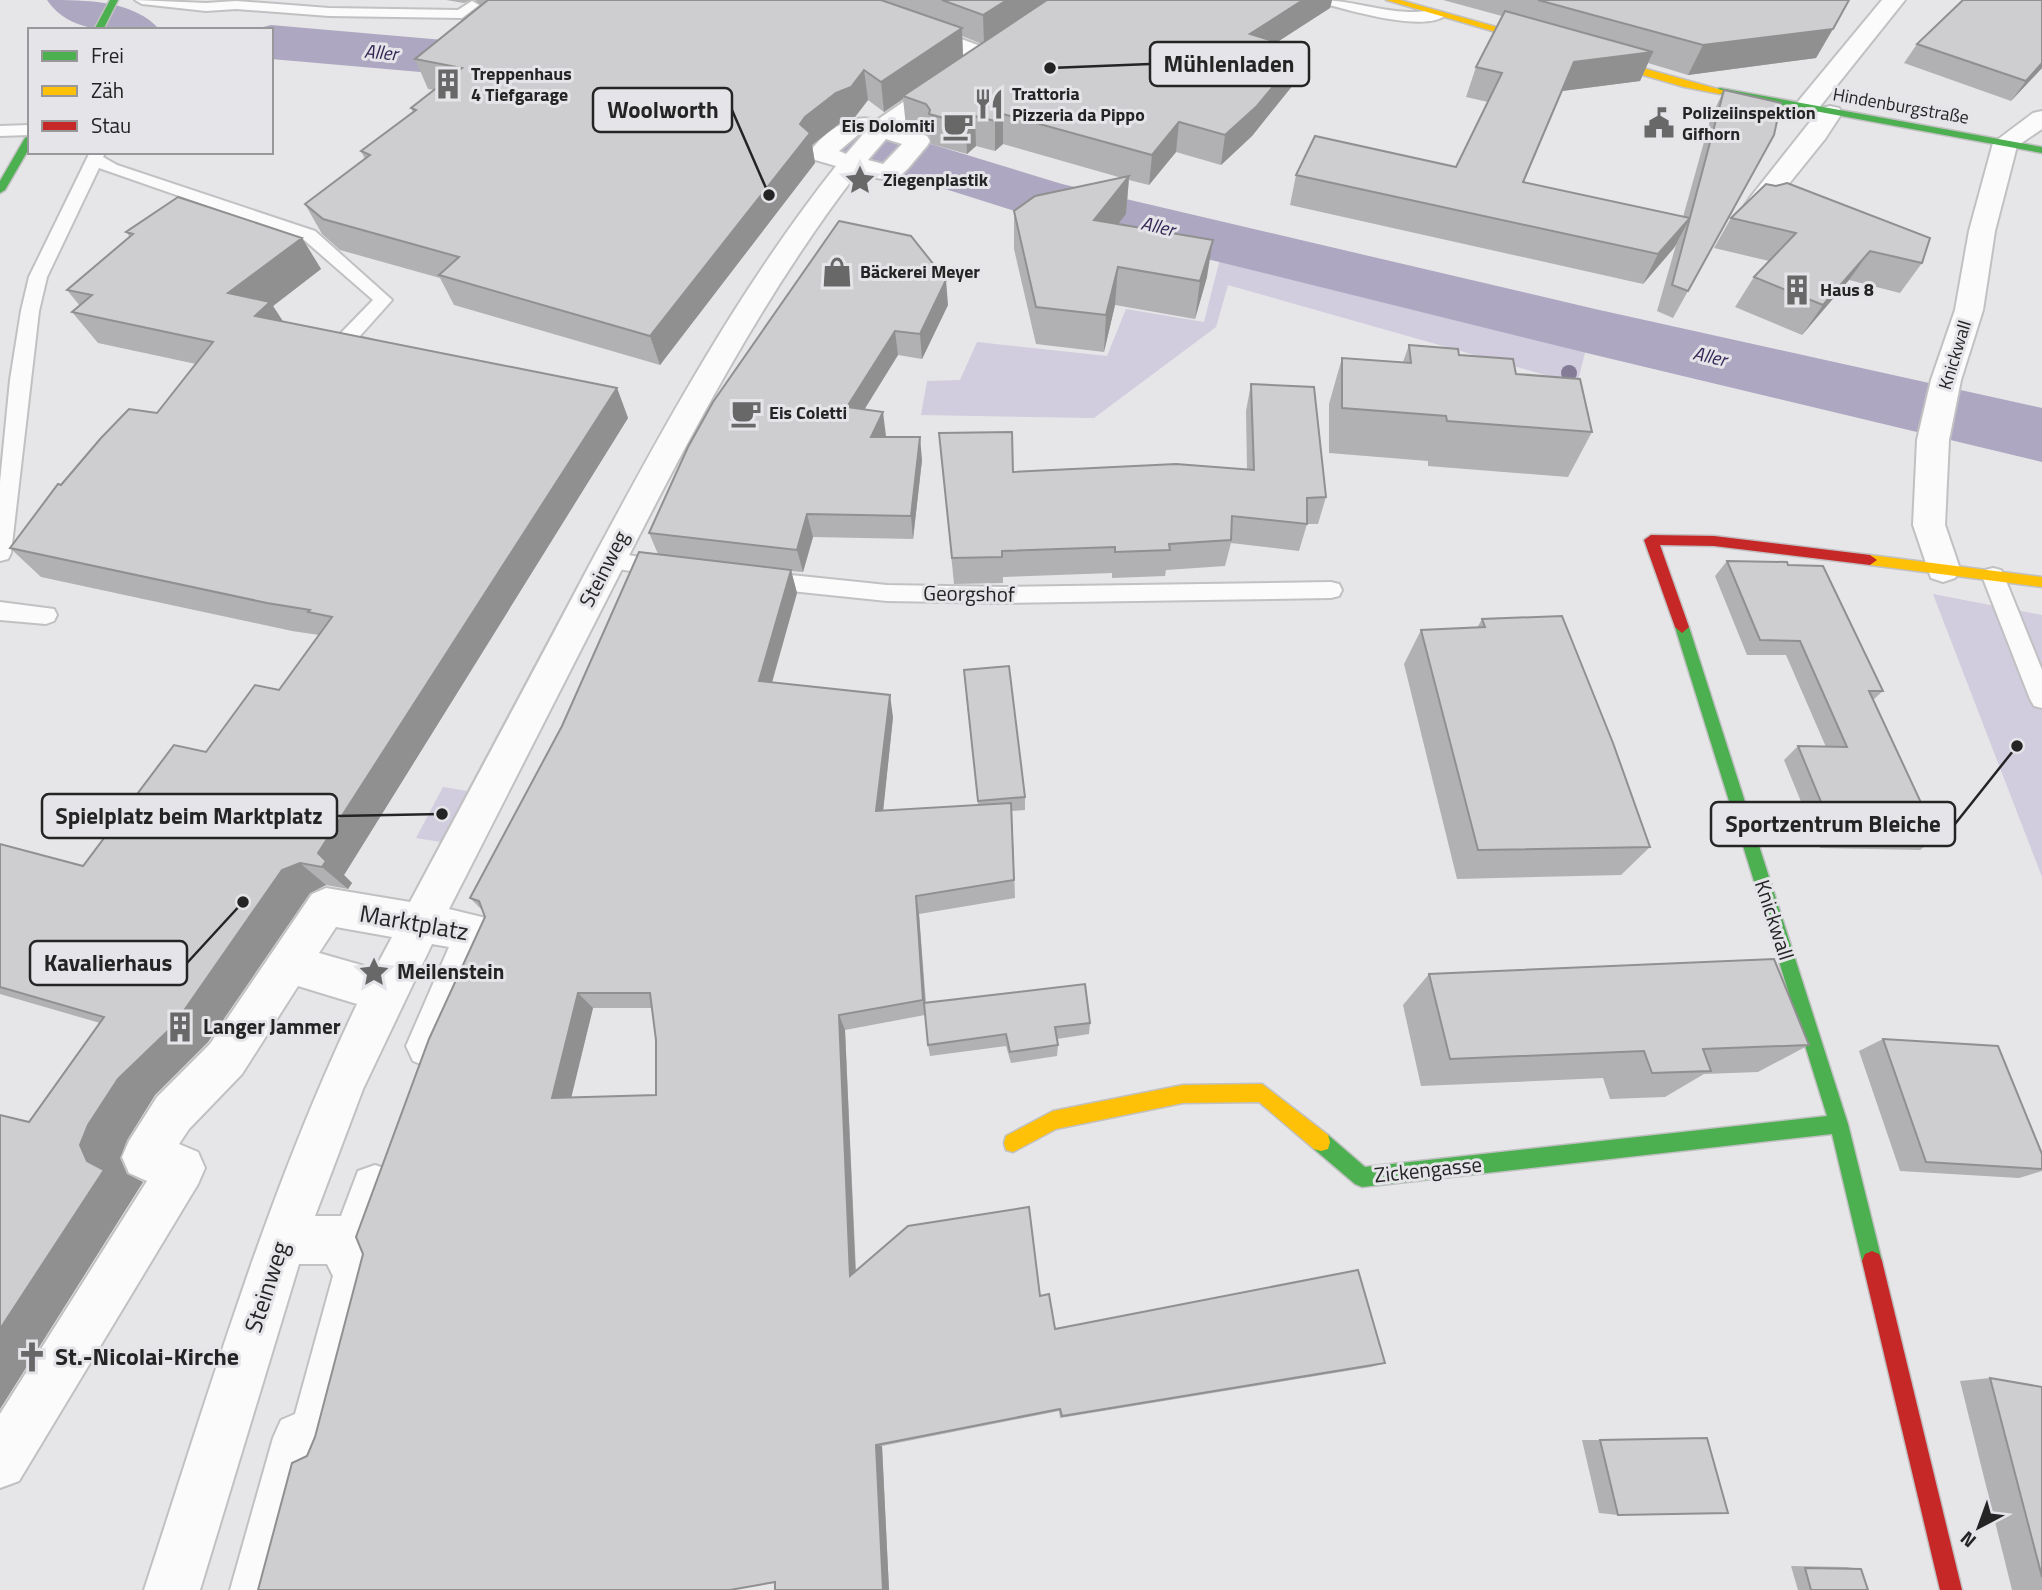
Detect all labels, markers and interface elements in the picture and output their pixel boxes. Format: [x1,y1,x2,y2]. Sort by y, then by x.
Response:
legend [28,28,273,154]
water label: Aller [363,36,401,68]
text: Frei [91,39,124,71]
callout: Mühlenladen [1150,42,1309,86]
text: Mühlenladen [1164,46,1294,81]
place label: Treppenhaus 4 Tiefgarage [471,60,572,108]
building icon: Treppenhaus 4 Tiefgarage [431,67,465,101]
text: Zäh [91,74,124,106]
place label: Trattoria Pizzeria da Pippo [1012,80,1145,128]
street label: Hindenburgstraße [1831,80,1971,131]
restaurant icon: Trattoria Pizzeria da Pippo [972,87,1006,121]
callout: Woolworth [593,88,732,132]
text: Woolworth [607,92,719,127]
place label: Polizeiinspektion Gifhorn [1682,99,1816,147]
public building icon: Polizeiinspektion Gifhorn [1642,106,1676,140]
text: Stau [91,109,131,141]
cafe icon: Eis Dolomiti [941,109,975,143]
place label: Eis Dolomiti [841,112,935,139]
place icon: Ziegenplastik [843,163,877,197]
place label: Ziegenplastik [883,166,989,193]
water label: Aller [1139,208,1180,244]
shop icon: Bäckerei Meyer [820,255,854,289]
place label: Bäckerei Meyer [860,258,980,285]
building icon: Haus 8 [1780,273,1814,307]
place label: Haus 8 [1820,276,1874,303]
street label: Knickwall [1931,317,1978,393]
water label: Aller [1691,338,1732,374]
cafe icon: Eis Coletti [729,396,763,430]
place label: Eis Coletti [769,399,847,426]
street label: Steinweg [570,524,636,612]
street label: Georgshof [923,576,1015,610]
callout: Spielplatz beim Marktplatz [42,794,337,838]
text: Spielplatz beim Marktplatz [55,798,323,833]
callout: Sportzentrum Bleiche [1711,802,1955,846]
text: Sportzentrum Bleiche [1725,806,1941,841]
street label: Knickwall [1747,875,1803,964]
street label: Marktplatz [357,895,471,949]
callout: Kavalierhaus [30,941,187,985]
text: Kavalierhaus [44,945,172,980]
place icon: Meilenstein [357,955,391,989]
place label: Meilenstein [397,955,504,987]
building icon: Langer Jammer [163,1010,197,1044]
place label: Langer Jammer [203,1010,341,1042]
street label: Zickengasse [1372,1147,1483,1191]
street label: Steinweg [234,1236,298,1337]
place label: St.-Nicolai-Kirche [55,1338,239,1374]
church icon: St.-Nicolai-Kirche [15,1340,49,1374]
north arrow [1944,1492,2014,1562]
text: N [1953,1525,1982,1555]

